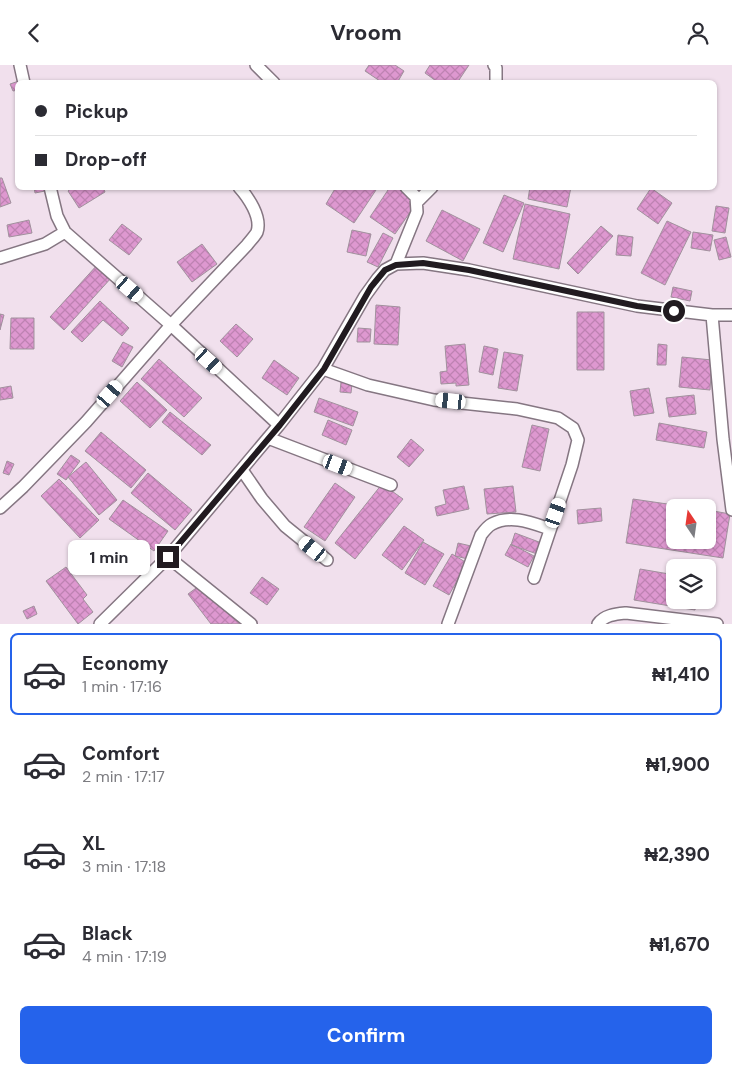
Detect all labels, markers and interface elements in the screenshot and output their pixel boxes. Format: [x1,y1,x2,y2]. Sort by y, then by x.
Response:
text: Vroom [330,18,402,47]
icon: back [20,19,48,47]
icon: person [684,19,712,47]
text: Pickup [65,99,129,124]
text: Drop-off [65,147,147,172]
car [113,273,146,305]
route start [663,300,685,322]
car [192,345,225,377]
car [94,378,125,410]
car [435,392,466,410]
car [321,453,354,477]
car [544,496,567,530]
north arrow [666,499,716,549]
map controls [666,499,716,609]
car [296,534,329,564]
callout: 1 min [68,539,150,575]
route end [157,546,179,568]
text: 1 min [90,547,128,568]
button: layers [666,559,716,609]
text: Economy [82,651,169,676]
icon: car [22,652,67,697]
text: ₦1,410 [652,662,710,687]
text: 1 min · 17:16 [82,676,162,697]
text: Comfort [82,741,160,766]
icon: car [22,742,67,787]
text: ₦1,900 [646,752,710,777]
text: 2 min · 17:17 [82,766,165,787]
text: XL [82,831,105,856]
icon: car [22,832,67,877]
text: ₦2,390 [644,842,710,867]
text: 3 min · 17:18 [82,856,166,877]
text: Black [82,921,133,946]
icon: car [22,922,67,967]
text: ₦1,670 [649,932,710,957]
text: 4 min · 17:19 [82,946,167,967]
button: Confirm [20,1006,712,1064]

